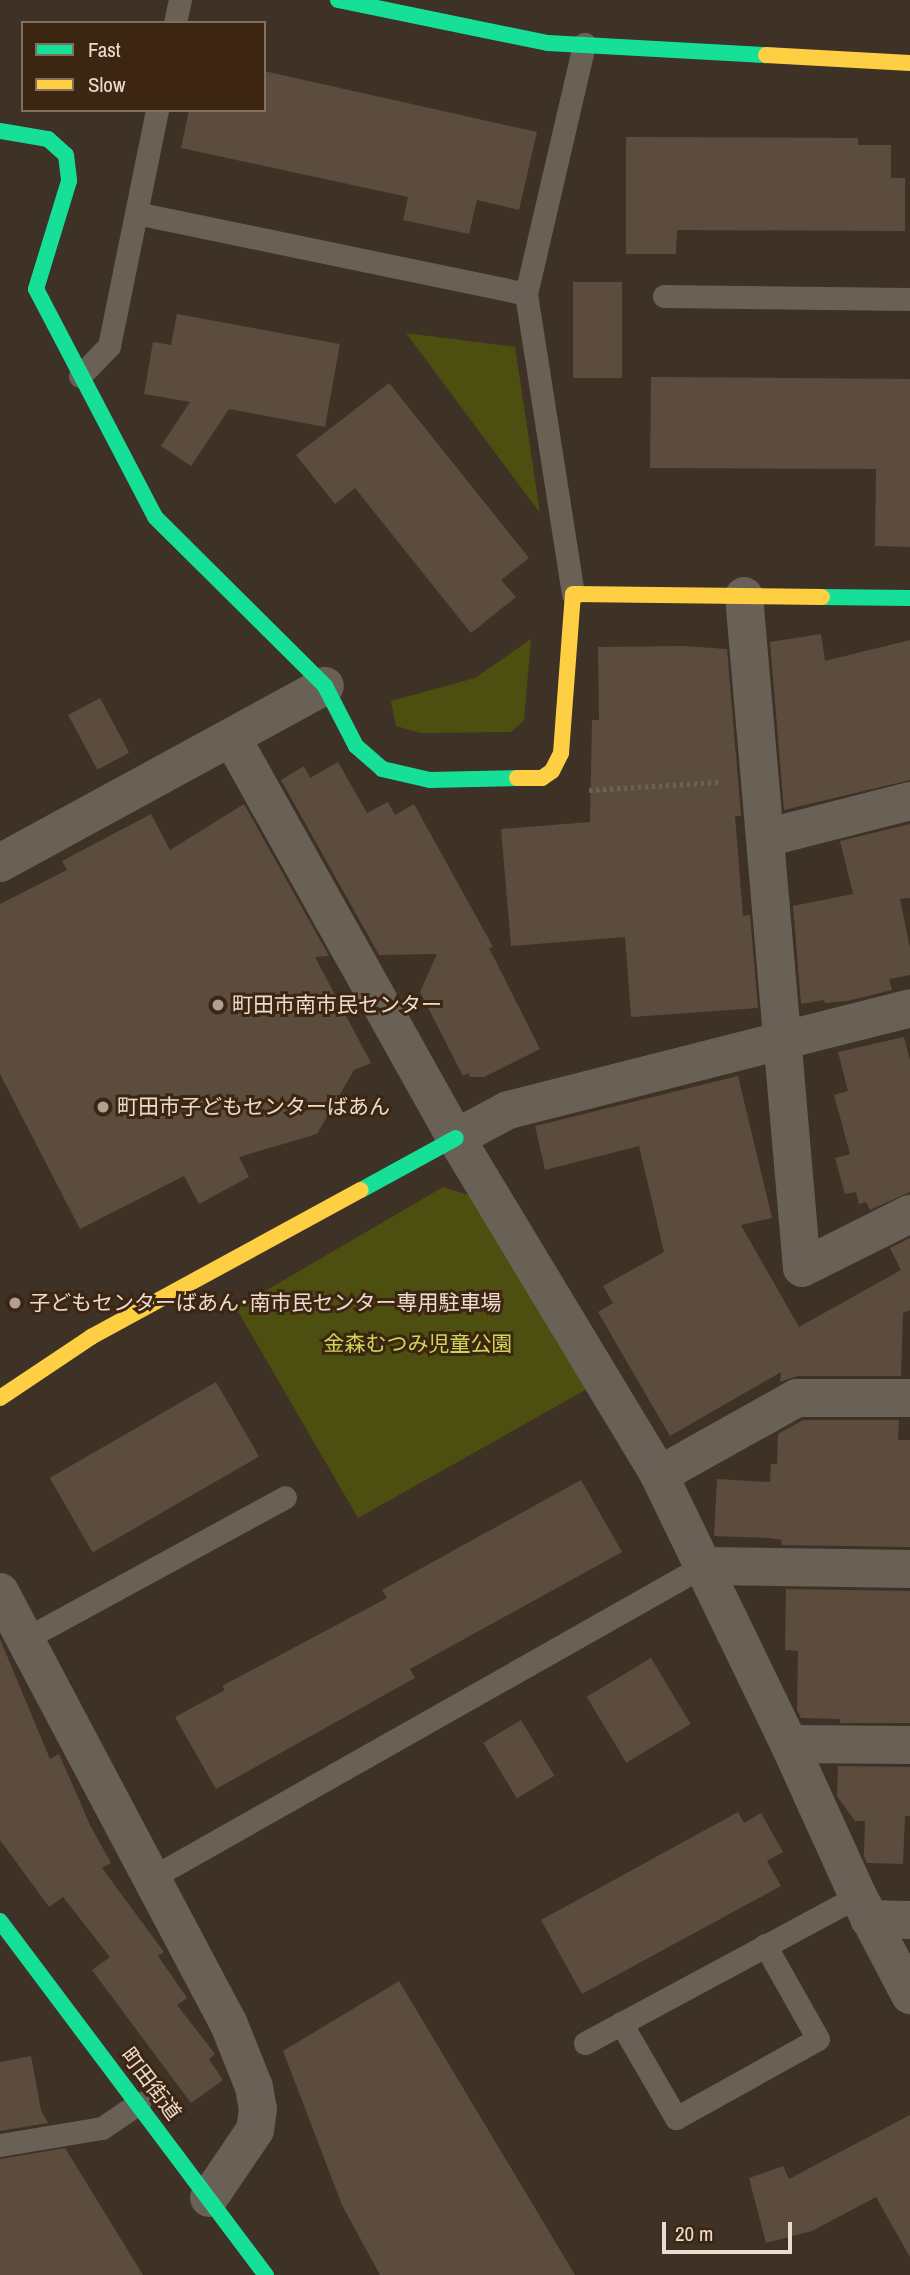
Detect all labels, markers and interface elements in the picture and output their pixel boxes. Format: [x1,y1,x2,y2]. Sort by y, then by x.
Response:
legend [21,21,266,112]
text: Fast [88,35,121,64]
text: Slow [88,70,125,99]
place label: 町田市南市民センター [232,992,442,1018]
marker: 町田市南市民センター [210,997,226,1013]
place label: 町田市子どもセンターばあん [117,1094,390,1120]
marker: 町田市子どもセンターばあん [95,1099,111,1115]
place label: 子どもセンターばあん･南市民センター専用駐車場 [29,1290,501,1316]
marker: 子どもセンターばあん･南市民センター専用駐車場 [7,1295,23,1311]
park label: 金森むつみ児童公園 [324,1331,512,1357]
street label: 町田街道 [116,2043,186,2125]
scale bar [665,2208,794,2252]
text: 20 m [675,2219,713,2248]

